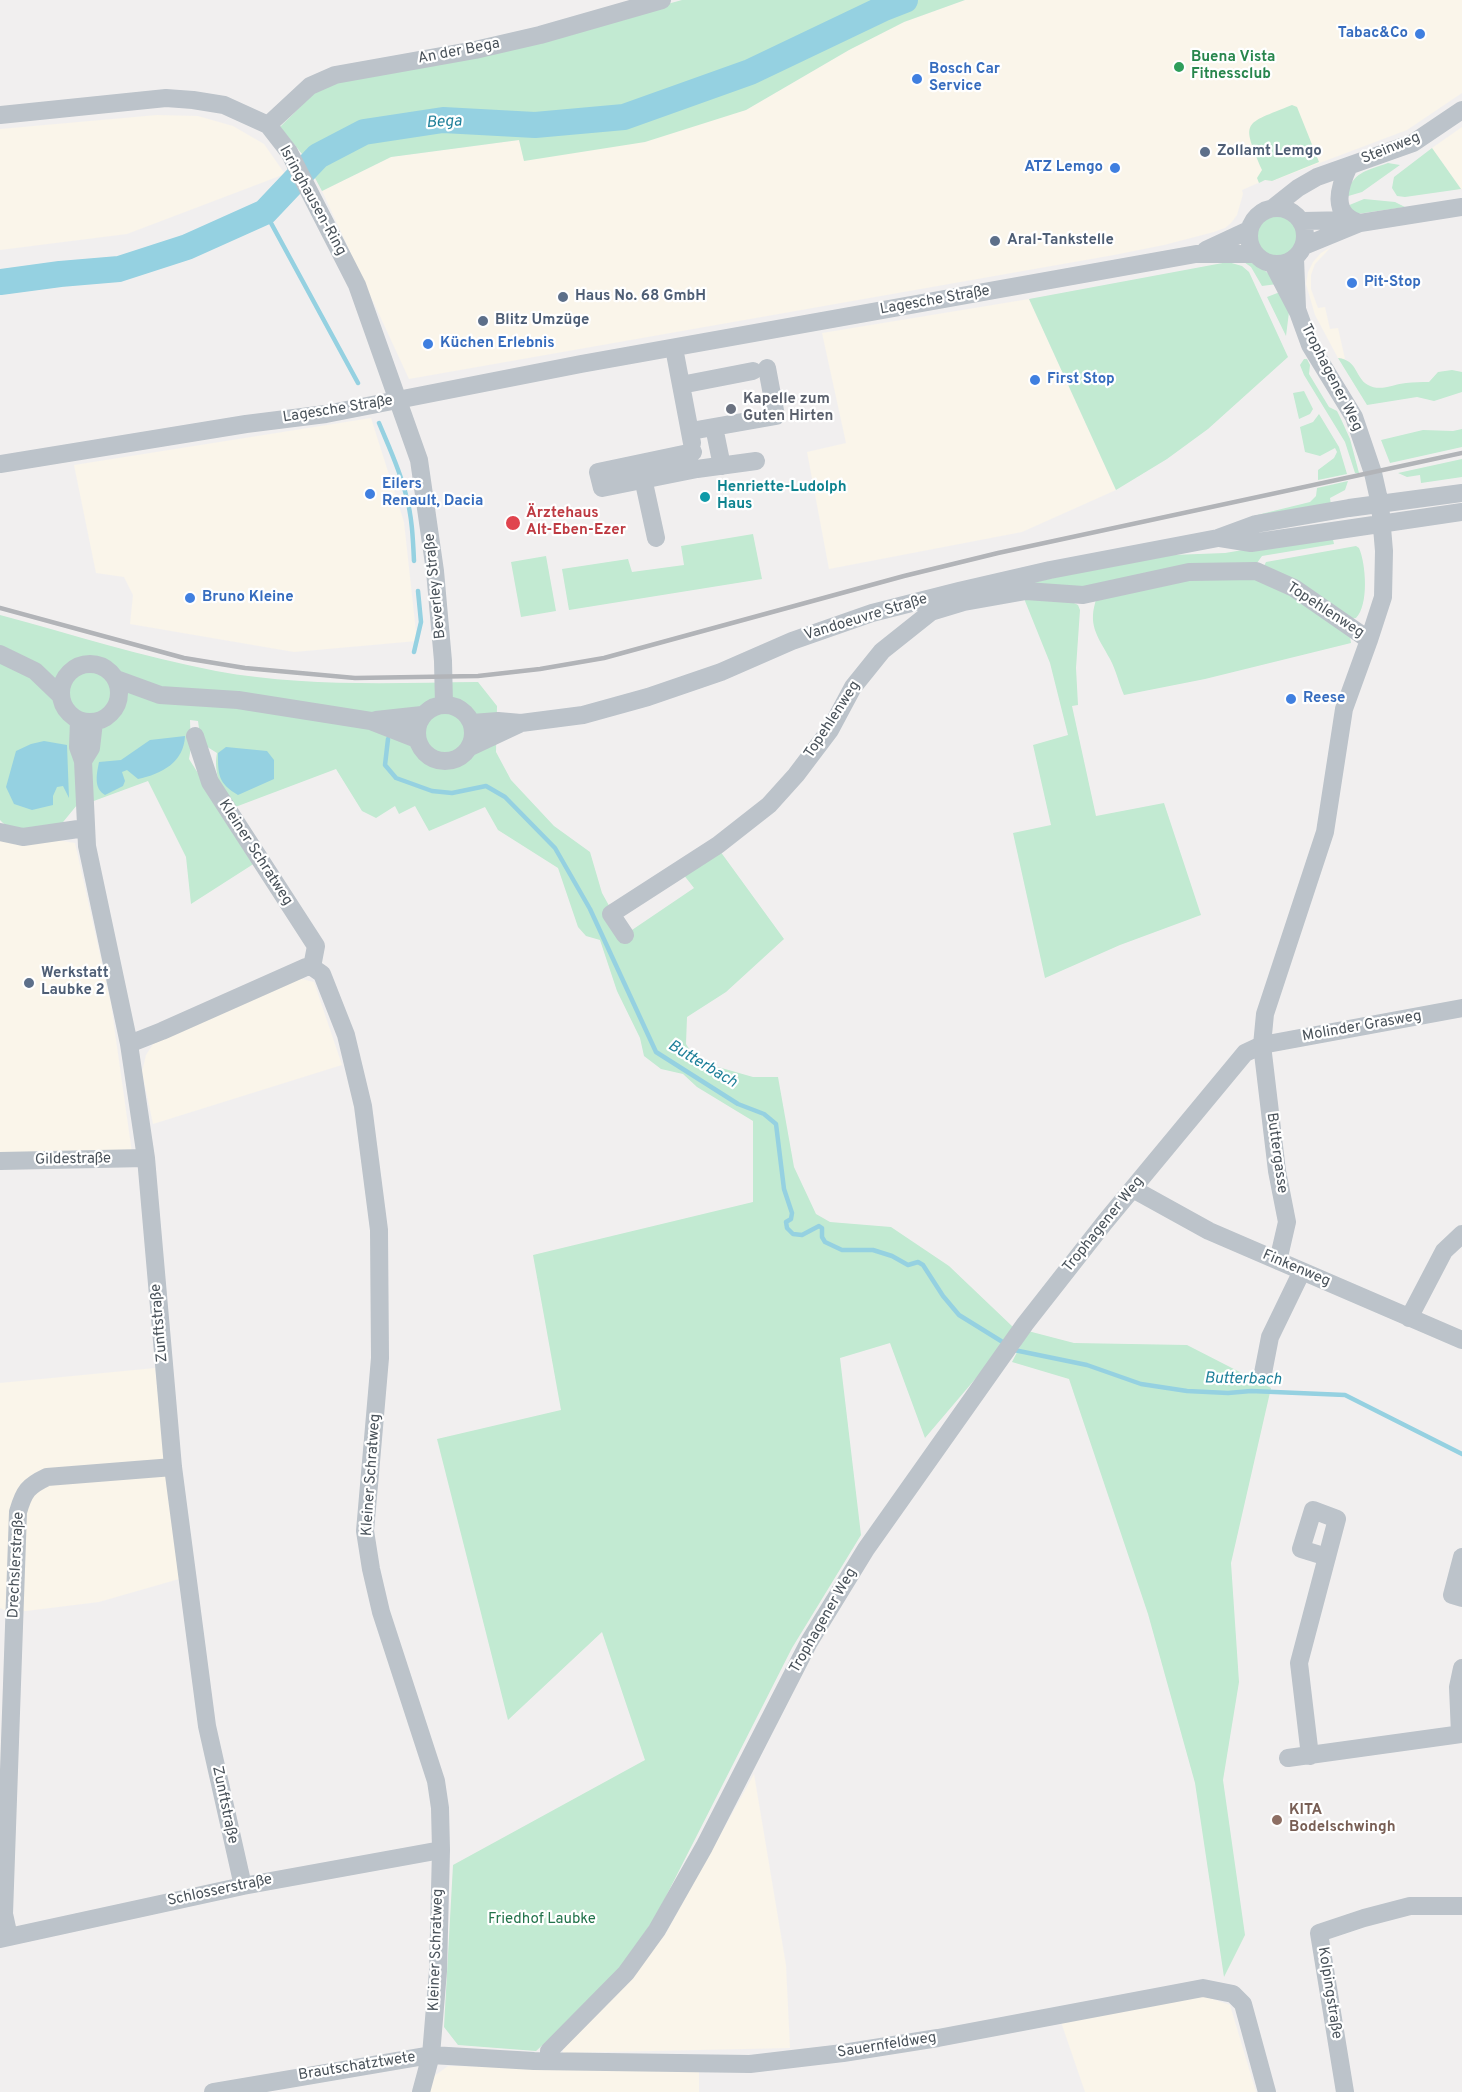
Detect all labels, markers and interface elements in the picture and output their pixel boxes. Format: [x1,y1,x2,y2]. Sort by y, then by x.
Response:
place label: Tabac&Co [1338,25,1408,43]
marker: Tabac&Co [1413,27,1427,41]
street label: An der Bega [417,35,501,69]
place label: Buena Vista Fitnessclub [1191,49,1275,84]
marker: Buena Vista Fitnessclub [1172,60,1186,74]
place label: Bosch Car Service [929,61,1000,96]
marker: Bosch Car Service [910,72,924,86]
water label: Bega [426,112,462,134]
street label: Steinweg [1359,129,1423,169]
street label: Isringhausen-Ring [274,143,350,259]
place label: Zollamt Lemgo [1217,143,1322,161]
marker: Zollamt Lemgo [1198,145,1212,159]
place label: ATZ Lemgo [1024,159,1103,177]
marker: ATZ Lemgo [1108,161,1122,175]
place label: Aral-Tankstelle [1007,232,1114,250]
marker: Aral-Tankstelle [988,234,1002,248]
place label: Pit-Stop [1364,274,1421,292]
marker: Pit-Stop [1345,276,1359,290]
street label: Lagesche Straße [879,282,991,320]
place label: Haus No. 68 GmbH [575,288,706,306]
marker: Haus No. 68 GmbH [556,290,570,304]
place label: Blitz Umzüge [495,312,589,330]
marker: Blitz Umzüge [476,314,490,328]
street label: Trophagener Weg [1296,321,1366,435]
place label: Küchen Erlebnis [440,335,555,353]
marker: Küchen Erlebnis [421,337,435,351]
place label: First Stop [1047,371,1115,389]
marker: First Stop [1028,373,1042,387]
place label: Kapelle zum Guten Hirten [743,391,833,426]
street label: Lagesche Straße [282,392,394,428]
marker: Kapelle zum Guten Hirten [724,402,738,416]
place label: Eilers Renault, Dacia [382,476,483,511]
place label: Henriette-Ludolph Haus [717,479,847,514]
marker: Eilers Renault, Dacia [363,487,377,501]
marker: Henriette-Ludolph Haus [698,490,712,504]
place label: Ärztehaus Alt-Eben-Ezer [526,505,626,540]
marker: Ärztehaus Alt-Eben-Ezer [504,514,522,532]
street label: Beverley Straße [422,532,450,640]
street label: Topehlenweg [1283,579,1367,643]
place label: Bruno Kleine [202,589,294,607]
marker: Bruno Kleine [183,591,197,605]
street label: Vandoeuvre Straße [802,591,930,645]
street label: Topehlenweg [801,678,865,762]
place label: Reese [1303,690,1345,708]
marker: Reese [1284,692,1298,706]
street label: Kleiner Schratweg [214,797,296,909]
place label: Werkstatt Laubke 2 [41,965,109,1000]
marker: Werkstatt Laubke 2 [22,976,36,990]
street label: Molinder Grasweg [1301,1008,1423,1046]
water label: Butterbach [664,1037,740,1093]
street label: Buttergasse [1261,1111,1291,1195]
street label: Gildestraße [35,1150,111,1170]
street label: Trophagener Weg [1060,1173,1148,1277]
street label: Finkenweg [1259,1247,1333,1291]
street label: Zunftstraße [148,1283,172,1363]
water label: Butterbach [1204,1370,1282,1390]
street label: Kleiner Schratweg [359,1413,385,1537]
street label: Drechslerstraße [5,1511,29,1619]
street label: Trophagener Weg [787,1565,861,1677]
street label: Zunftstraße [207,1764,241,1846]
place label: KITA Bodelschwingh [1289,1802,1396,1837]
marker: KITA Bodelschwingh [1270,1813,1284,1827]
street label: Schlosserstraße [166,1871,274,1911]
street label: Kleiner Schratweg [426,1888,448,2012]
park label: Friedhof Laubke [488,1911,596,1929]
street label: Kolpingstraße [1313,1946,1345,2040]
street label: Sauernfeldweg [836,2029,938,2063]
street label: Brautschatztwete [297,2049,417,2085]

